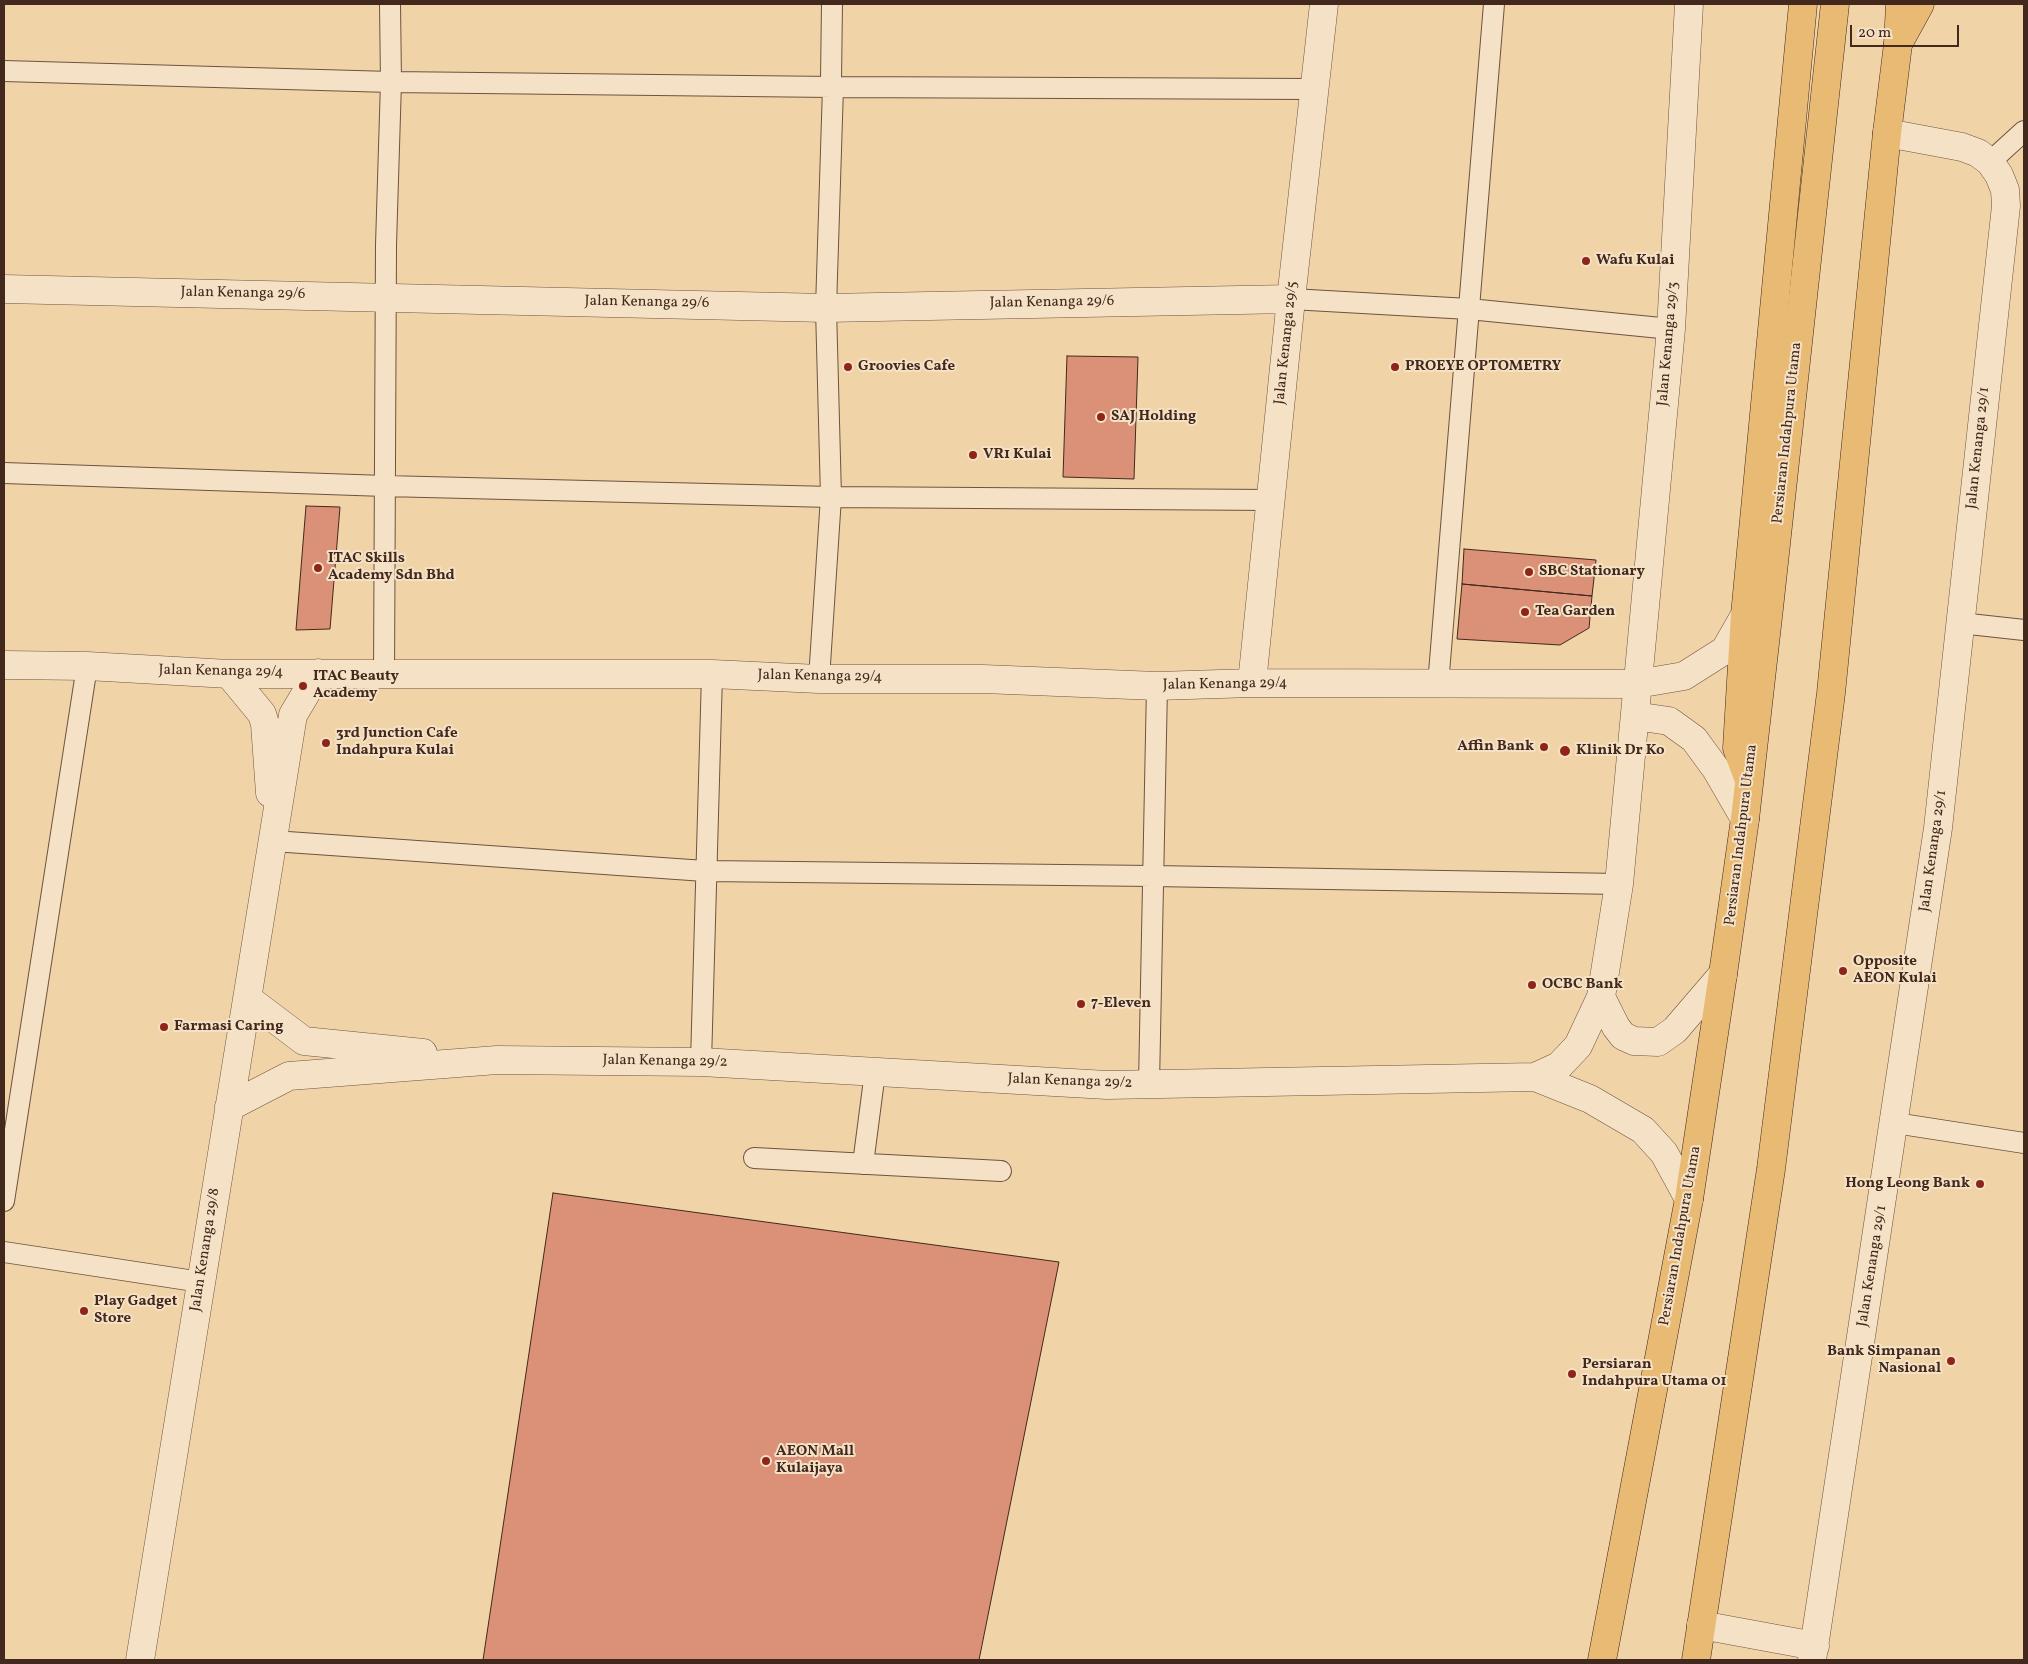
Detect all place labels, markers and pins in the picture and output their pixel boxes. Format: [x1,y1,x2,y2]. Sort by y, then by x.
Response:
place label: Wafu Kulai [1596,252,1675,270]
marker: Wafu Kulai [1580,255,1592,267]
place label: Groovies Cafe [858,358,955,376]
place label: PROEYE OPTOMETRY [1405,358,1561,376]
marker: Groovies Cafe [842,361,854,373]
marker: PROEYE OPTOMETRY [1389,361,1401,373]
place label: SAJ Holding [1111,408,1196,426]
marker: SAJ Holding [1095,411,1107,423]
place label: VR1 Kulai [983,446,1052,464]
marker: VR1 Kulai [967,449,979,461]
place label: ITAC Skills Academy Sdn Bhd [328,550,455,585]
marker: ITAC Skills Academy Sdn Bhd [312,562,324,574]
place label: SBC Stationary [1539,563,1645,581]
marker: SBC Stationary [1523,566,1535,578]
place label: Tea Garden [1535,603,1615,621]
marker: Tea Garden [1519,606,1531,618]
place label: ITAC Beauty Academy [313,668,399,703]
marker: ITAC Beauty Academy [297,680,309,692]
place label: 3rd Junction Cafe Indahpura Kulai [336,725,458,760]
marker: 3rd Junction Cafe Indahpura Kulai [320,737,332,749]
place label: Affin Bank [1457,738,1534,756]
marker: Affin Bank [1538,741,1550,753]
place label: Klinik Dr Ko [1576,742,1665,760]
marker: Klinik Dr Ko [1558,744,1572,758]
place label: Opposite AEON Kulai [1853,953,1937,988]
marker: Opposite AEON Kulai [1837,965,1849,977]
place label: OCBC Bank [1542,976,1623,994]
marker: OCBC Bank [1526,979,1538,991]
place label: 7-Eleven [1091,995,1151,1013]
marker: 7-Eleven [1075,998,1087,1010]
place label: Farmasi Caring [174,1018,283,1036]
marker: Farmasi Caring [158,1021,170,1033]
place label: Hong Leong Bank [1845,1175,1970,1193]
marker: Hong Leong Bank [1974,1178,1986,1190]
place label: Play Gadget Store [94,1293,177,1328]
marker: Play Gadget Store [78,1305,90,1317]
place label: Bank Simpanan Nasional [1827,1343,1941,1378]
marker: Bank Simpanan Nasional [1945,1355,1957,1367]
place label: Persiaran Indahpura Utama 01 [1582,1356,1726,1391]
marker: Persiaran Indahpura Utama 01 [1566,1368,1578,1380]
place label: AEON Mall Kulaijaya [776,1443,854,1478]
marker: AEON Mall Kulaijaya [760,1455,772,1467]

